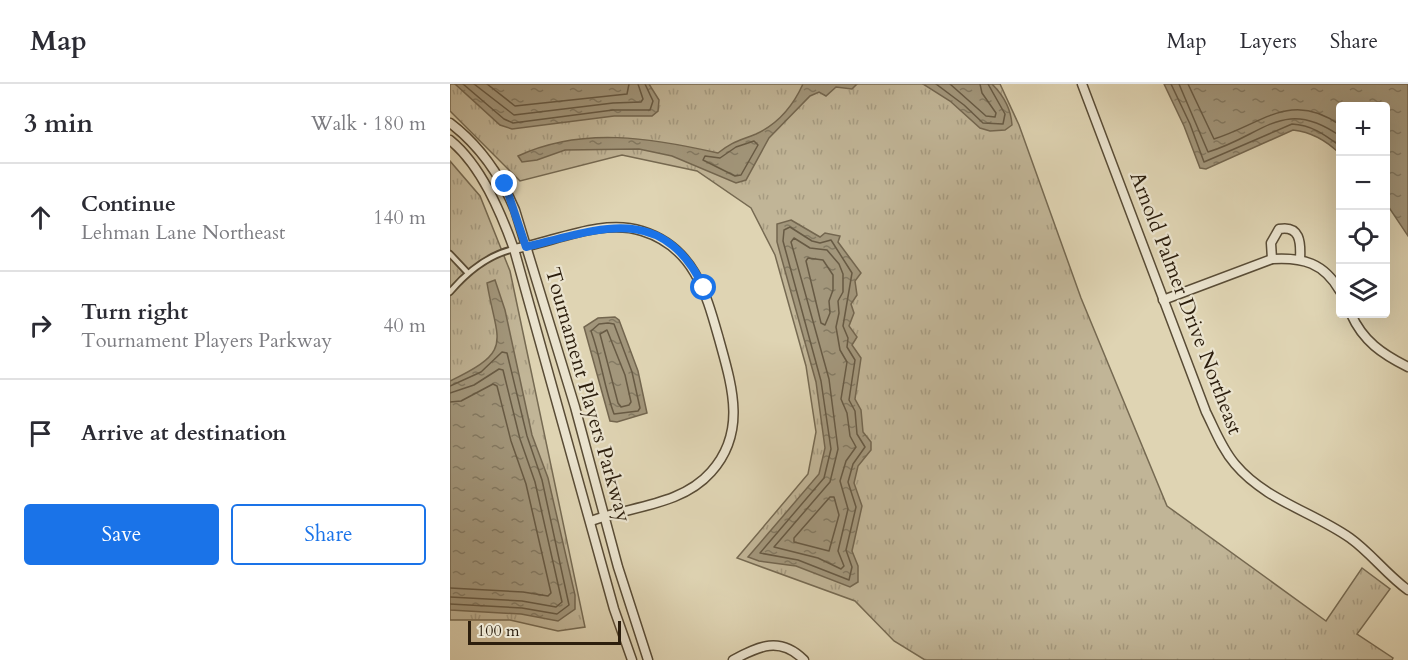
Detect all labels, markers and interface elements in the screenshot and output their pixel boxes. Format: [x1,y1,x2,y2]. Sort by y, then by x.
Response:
text: Map [30,22,87,60]
text: Map [1167,27,1207,56]
text: Layers [1240,27,1297,56]
text: Share [1330,27,1378,56]
map controls [1336,102,1390,318]
button: + [1336,102,1390,156]
text: 3 min [24,106,93,141]
text: Walk · 180 m [311,110,426,137]
button: − [1336,156,1390,210]
street label: Arnold Palmer Drive Northeast [1122,167,1250,439]
route end [491,170,517,196]
text: Continue [81,189,176,219]
icon: ahead [24,201,57,234]
text: 140 m [373,204,426,231]
button: locate [1336,210,1390,264]
text: Lehman Lane Northeast [81,219,285,246]
street label: Tournament Players Parkway [538,264,638,526]
button: layers [1336,264,1390,318]
route start [690,274,716,300]
text: Turn right [81,297,188,327]
icon: right [24,309,57,342]
text: 40 m [383,312,426,339]
text: Tournament Players Parkway [81,327,332,354]
icon: arrive [24,417,57,450]
text: Arrive at destination [81,418,286,448]
button: Save [24,504,219,565]
button: Share [231,504,426,565]
scale bar [468,618,621,646]
text: 100 m [477,620,519,642]

